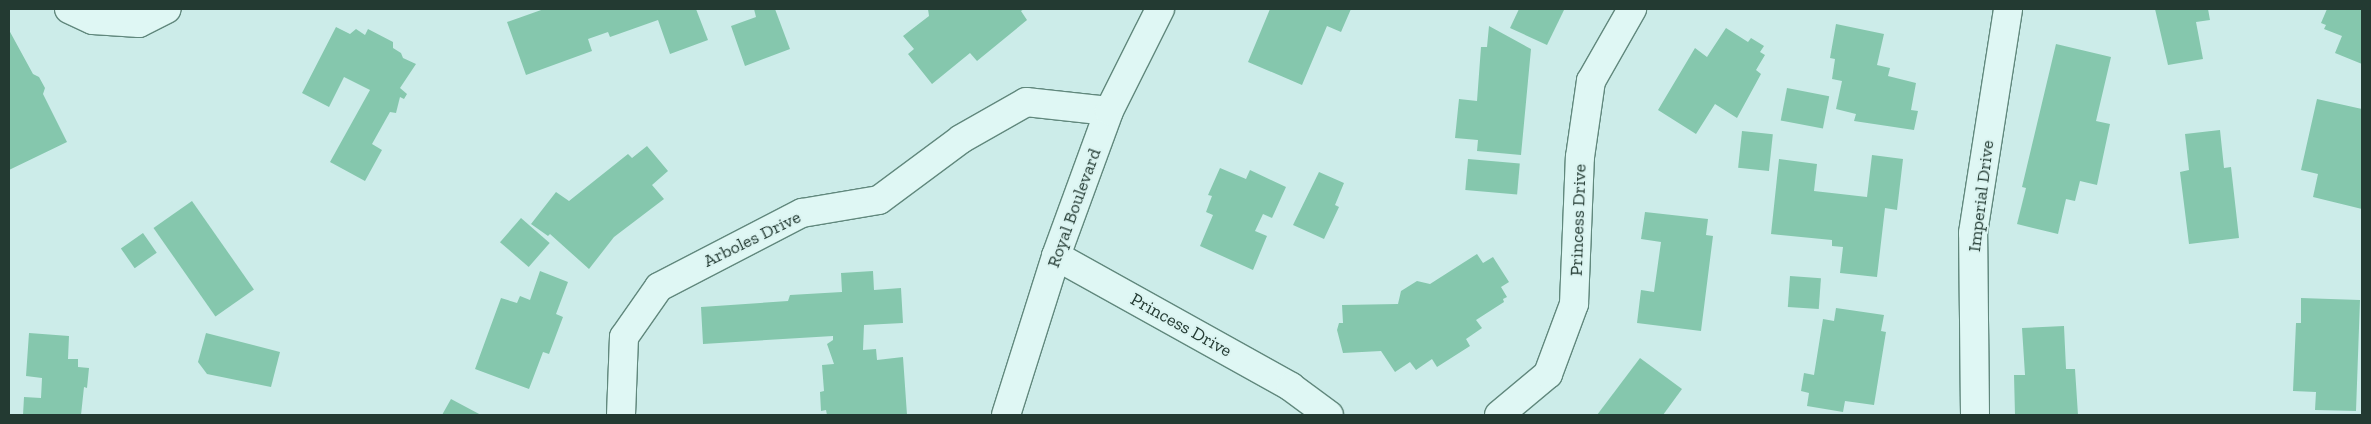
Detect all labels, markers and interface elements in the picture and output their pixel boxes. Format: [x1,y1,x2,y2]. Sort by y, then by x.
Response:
street label: Imperial Drive [1963,139,1999,253]
street label: Royal Boulevard [1042,146,1106,270]
street label: Princess Drive [1565,164,1591,276]
street label: Arboles Drive [700,206,804,272]
street label: Princess Drive [1127,288,1235,362]

